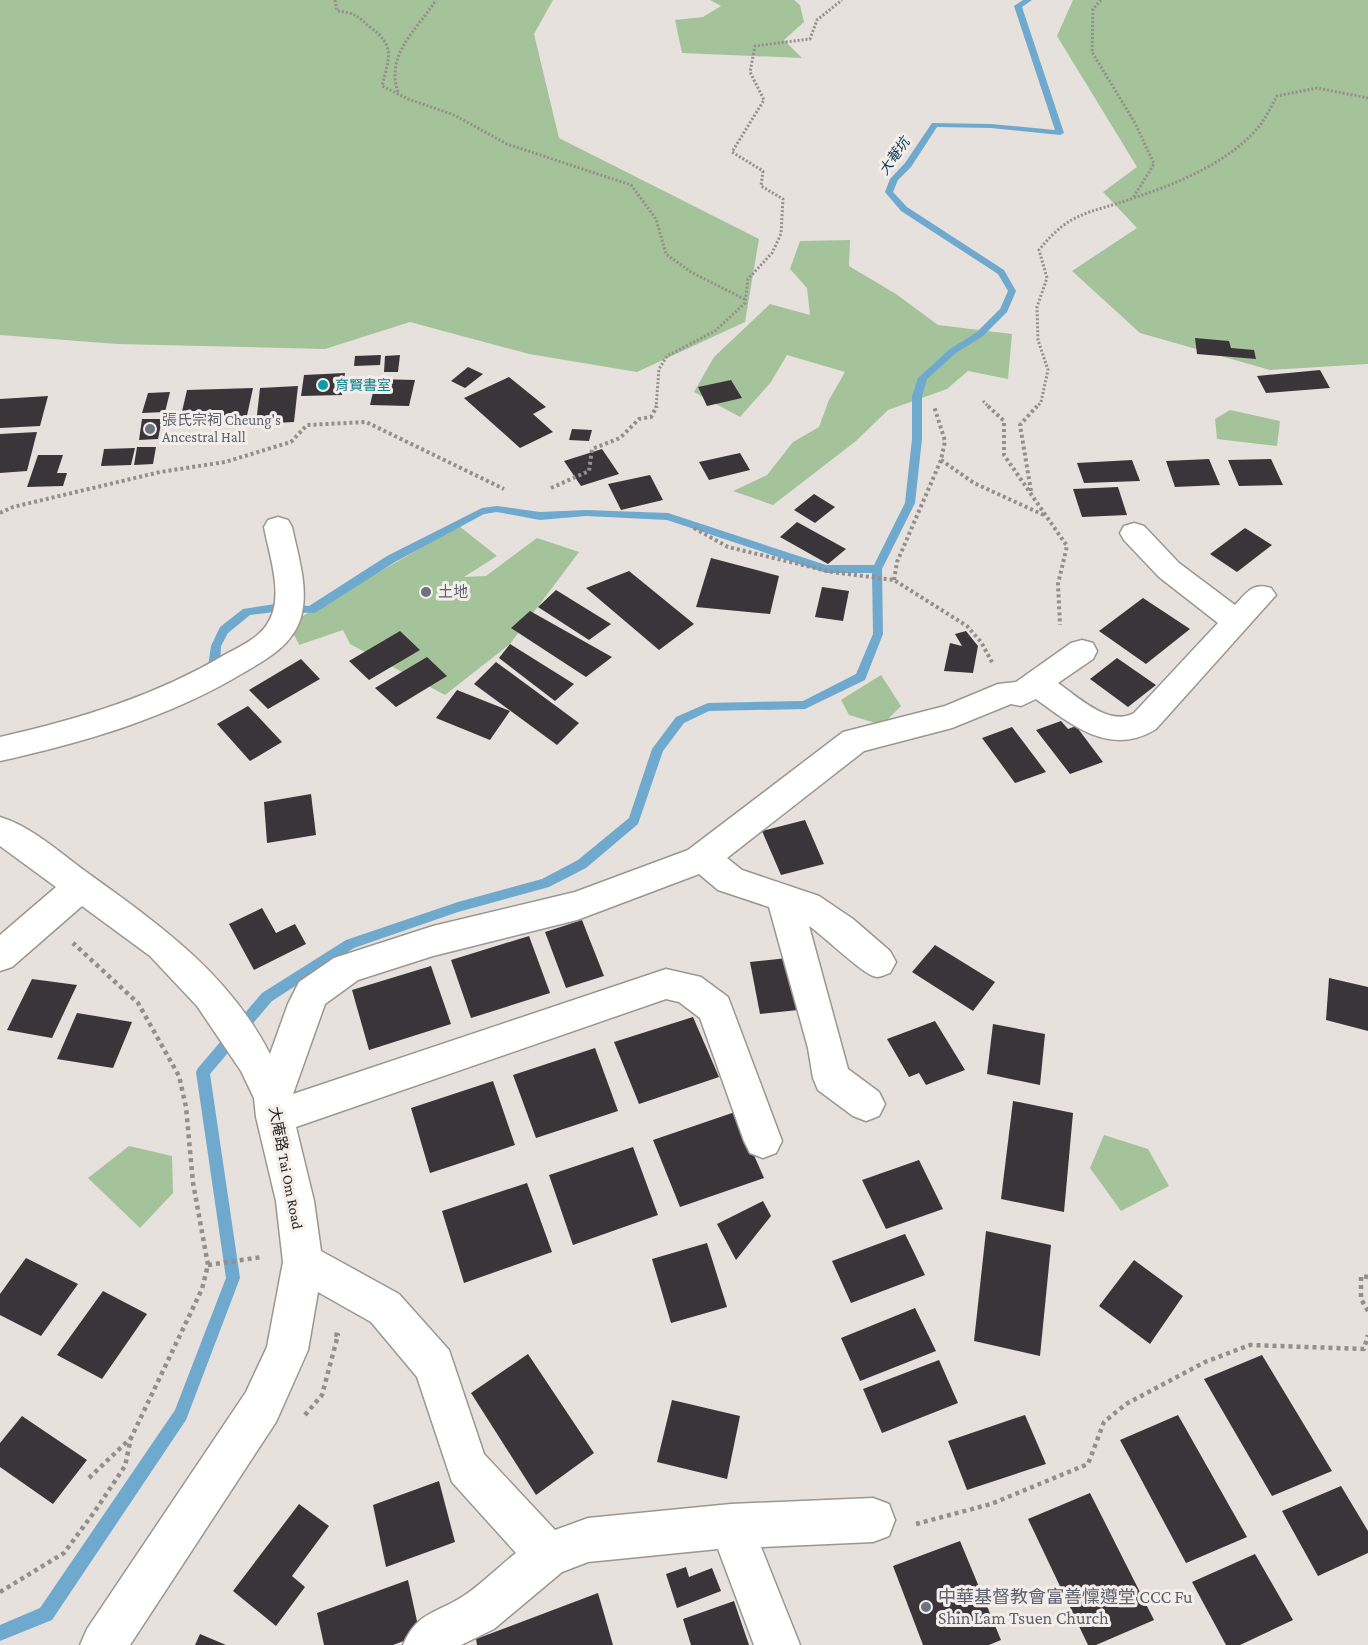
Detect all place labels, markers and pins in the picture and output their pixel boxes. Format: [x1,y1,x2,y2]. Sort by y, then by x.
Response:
place label: 育賢書室 [335,377,391,393]
marker: 育賢書室 [316,378,330,392]
place label: 張氏宗祠 Cheung's Ancestral Hall [162,412,281,445]
marker: 張氏宗祠 Cheung's Ancestral Hall [143,422,157,436]
place label: 土地 [438,584,468,600]
marker: 土地 [419,585,433,599]
place label: 中華基督教會富善懍遵堂 CCC Fu Shin Lam Tsuen Church [938,1587,1193,1628]
marker: 中華基督教會富善懍遵堂 CCC Fu Shin Lam Tsuen Church [919,1600,933,1614]

